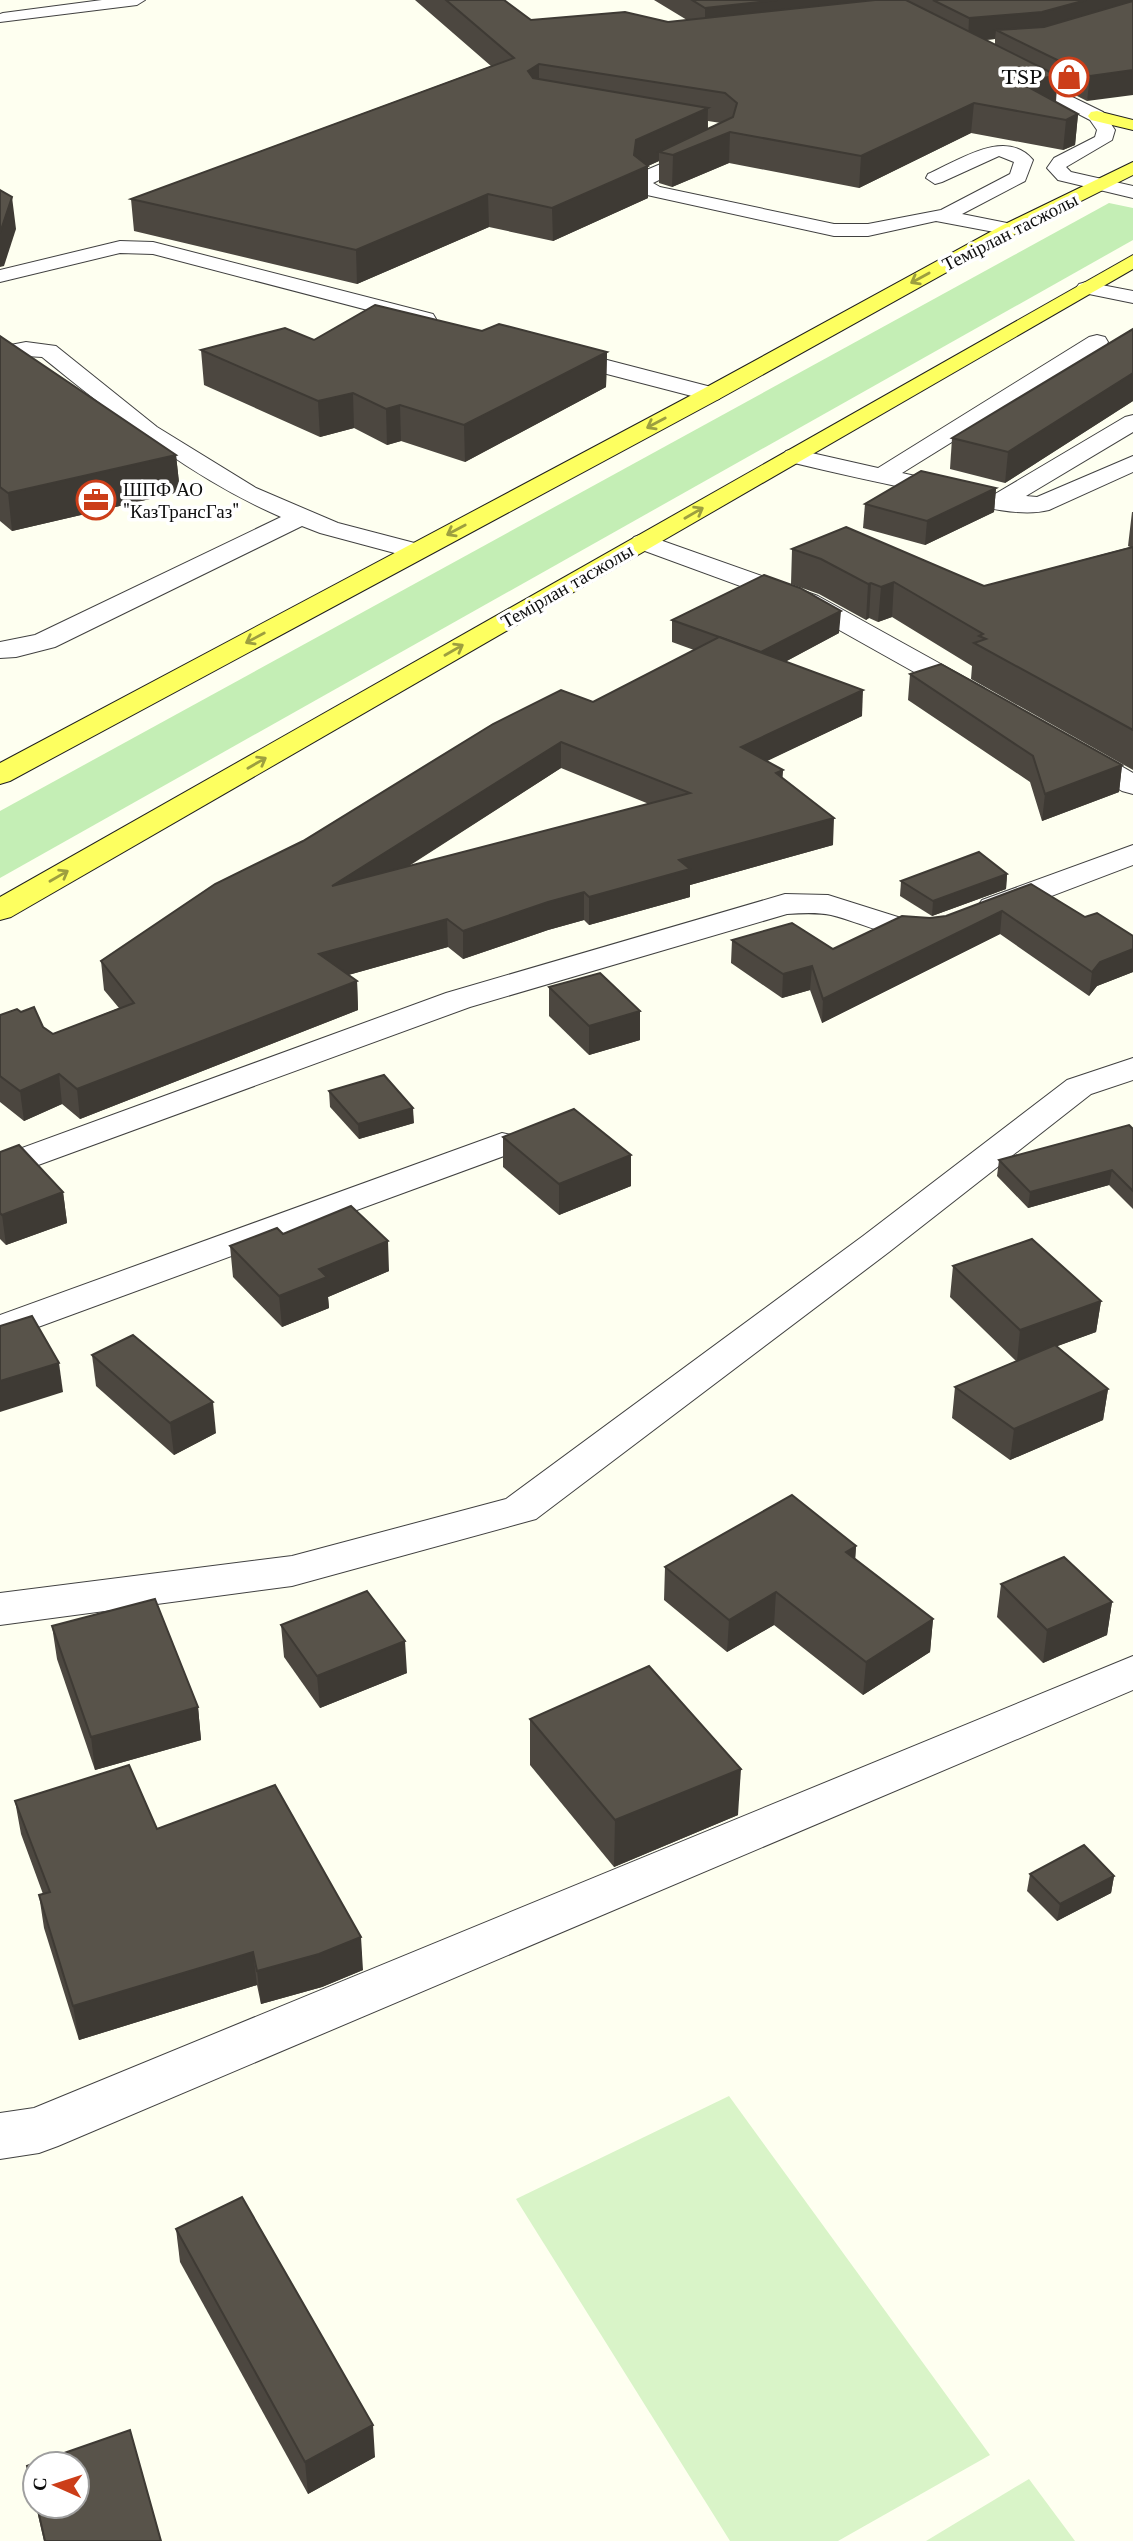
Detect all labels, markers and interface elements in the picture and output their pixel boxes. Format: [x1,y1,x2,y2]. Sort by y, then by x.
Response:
shop icon: TSP [1048,56,1090,98]
place label: TSP [1001,66,1042,89]
street label: Темірлан тасжолы [938,188,1082,276]
one-way arrow [911,272,931,286]
one-way arrow [647,416,667,430]
place label: ШПФ АО "КазТрансГаз" [123,478,239,523]
office icon: ШПФ АО "КазТрансГаз" [75,479,117,521]
one-way arrow [684,506,704,520]
one-way arrow [446,524,467,538]
street label: Темірлан тасжолы [497,539,637,633]
one-way arrow [245,631,266,645]
one-way arrow [444,643,464,657]
one-way arrow [246,756,266,770]
one-way arrow [49,869,69,883]
north arrow [21,2450,91,2520]
text: С [28,2477,51,2492]

